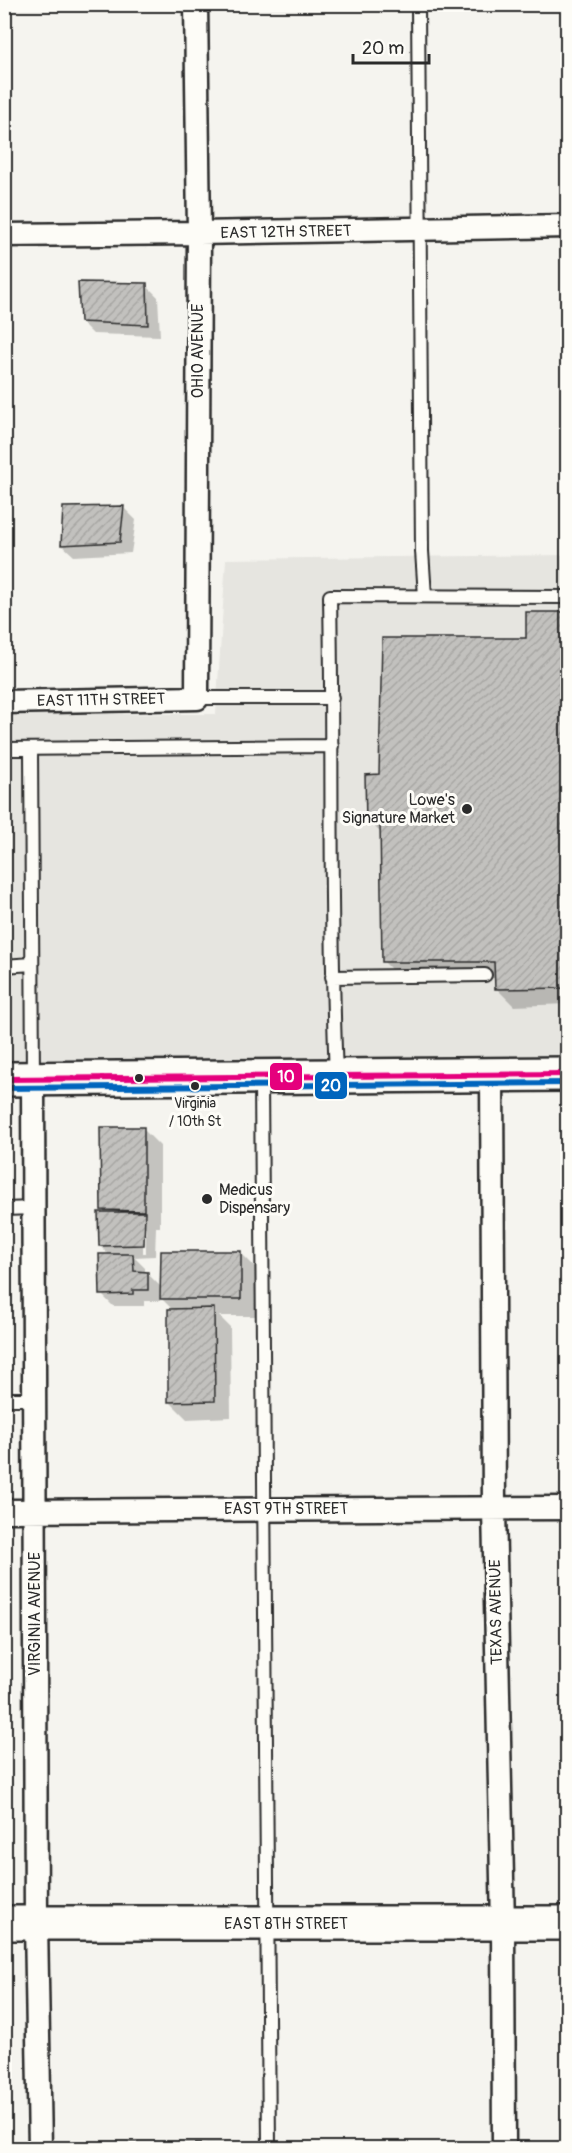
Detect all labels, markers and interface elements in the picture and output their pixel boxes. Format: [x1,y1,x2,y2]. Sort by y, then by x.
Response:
scale bar [353,27,430,65]
text: 20 m [362,37,404,60]
street label: EAST 12TH STREET [220,221,352,243]
street label: OHIO AVENUE [188,304,208,398]
street label: EAST 11TH STREET [37,689,165,711]
place label: Lowe's Signature Market [342,790,456,828]
marker: Lowe's Signature Market [460,802,474,816]
line badge: 10 [269,1062,303,1091]
text: 10 [277,1067,295,1087]
line badge: 20 [314,1071,348,1100]
unlabelled marker [133,1072,145,1084]
text: 20 [321,1076,341,1096]
marker: Virginia / 10th St [189,1080,201,1092]
place label: Virginia / 10th St [169,1095,221,1130]
place label: Medicus Dispensary [219,1180,290,1218]
marker: Medicus Dispensary [200,1192,214,1206]
street label: EAST 9TH STREET [224,1499,348,1519]
street label: VIRGINIA AVENUE [25,1552,45,1676]
street label: TEXAS AVENUE [485,1559,507,1665]
street label: EAST 8TH STREET [224,1914,348,1934]

